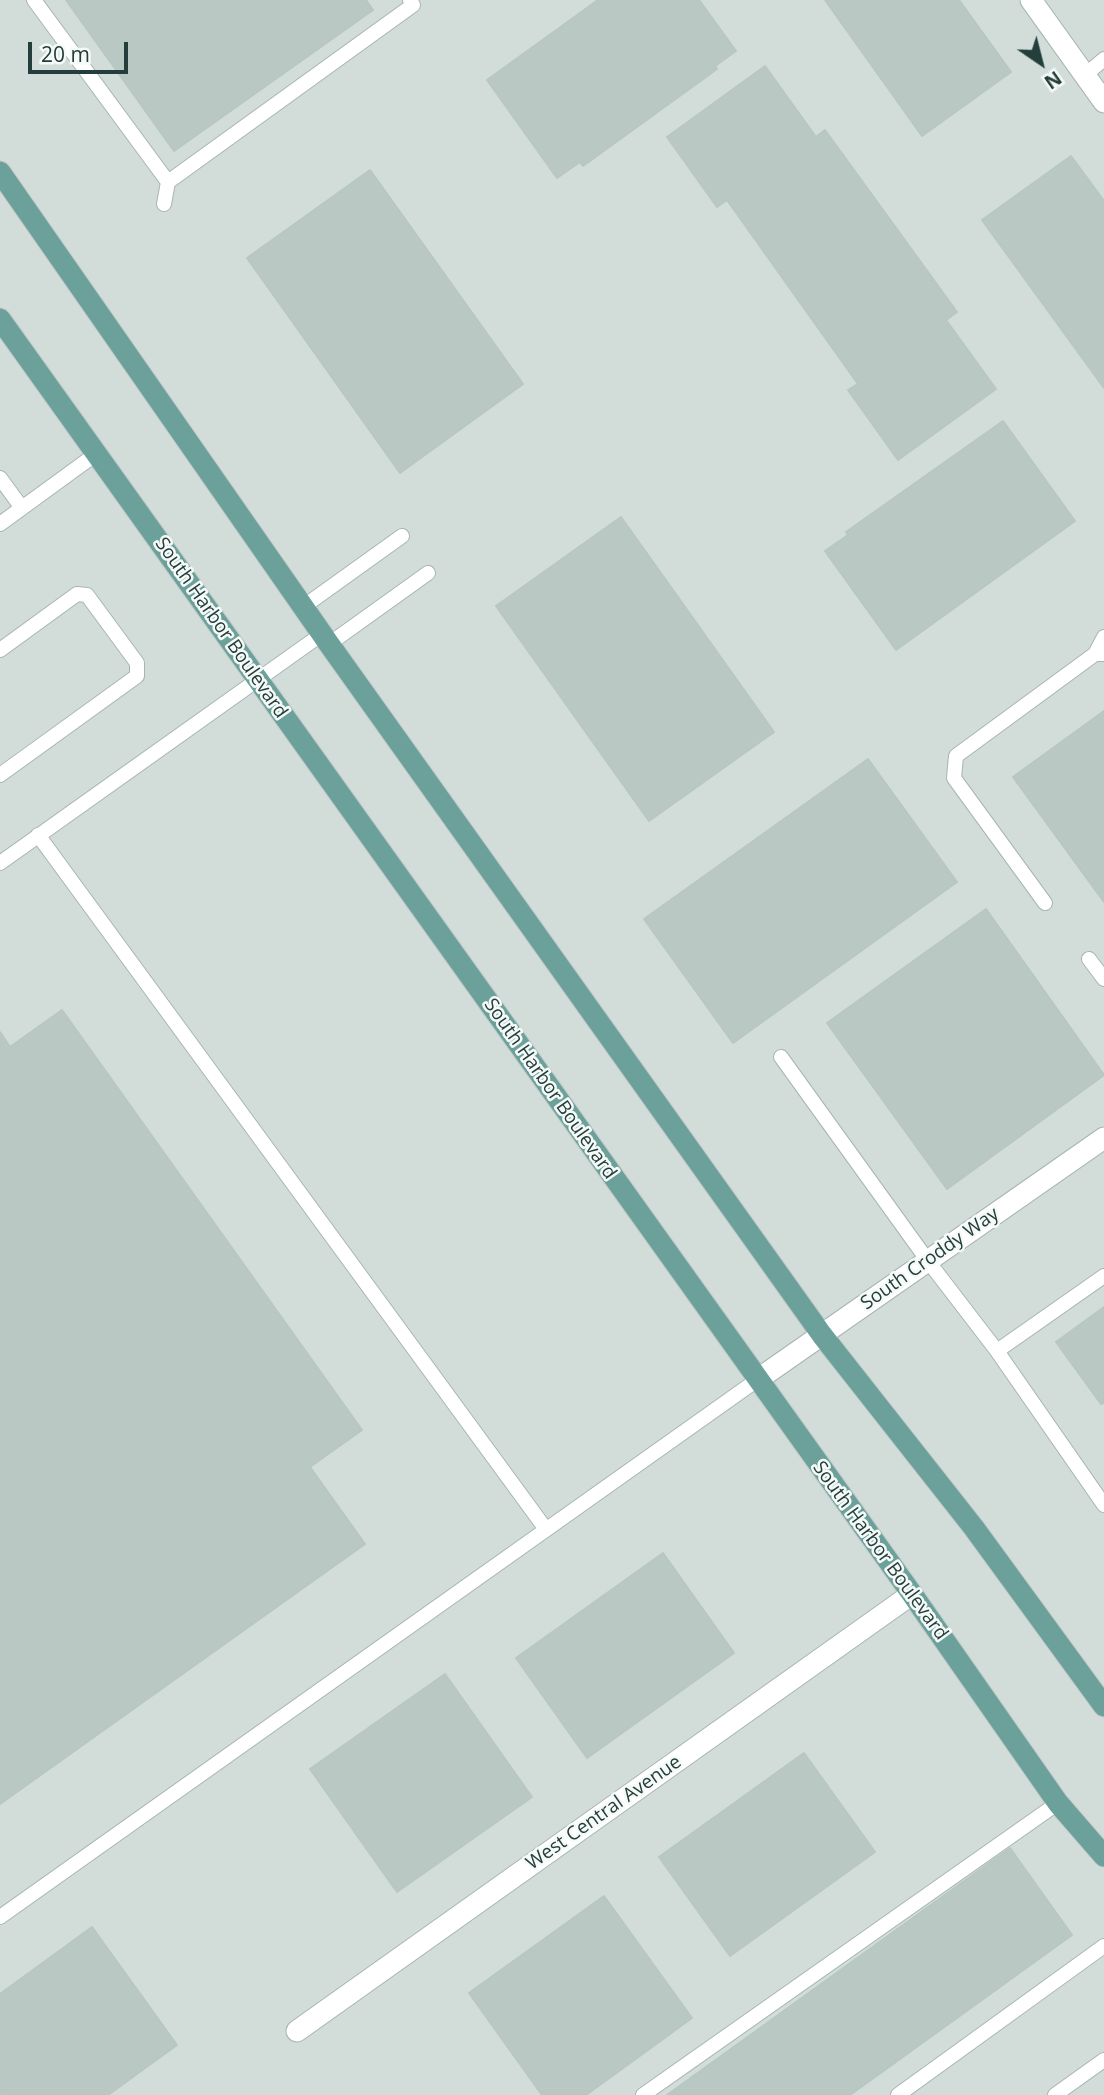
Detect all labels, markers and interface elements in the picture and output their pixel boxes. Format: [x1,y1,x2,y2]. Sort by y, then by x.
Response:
scale bar [32,28,131,72]
north arrow [1006,28,1076,98]
text: 20 m [41,40,90,68]
text: N [1039,65,1067,95]
street label: South Harbor Boulevard [150,533,292,723]
street label: South Harbor Boulevard [479,994,621,1184]
street label: South Croddy Way [857,1203,1003,1315]
street label: South Harbor Boulevard [808,1457,952,1645]
street label: West Central Avenue [522,1751,686,1875]

